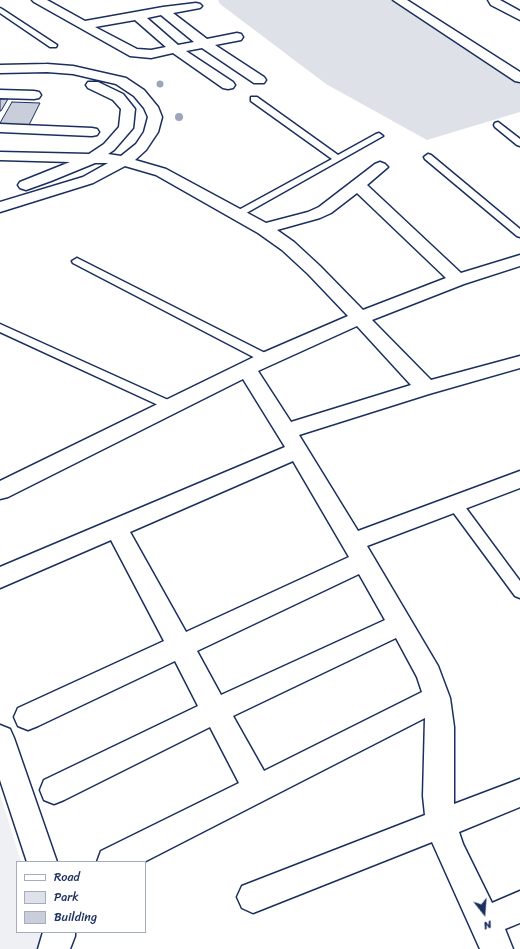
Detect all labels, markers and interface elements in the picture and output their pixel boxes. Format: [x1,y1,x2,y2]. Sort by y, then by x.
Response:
legend [16,861,146,933]
text: Road [54,866,80,888]
text: Park [54,886,79,908]
north arrow [464,893,504,933]
text: Building [54,906,97,928]
text: N [481,915,494,935]

